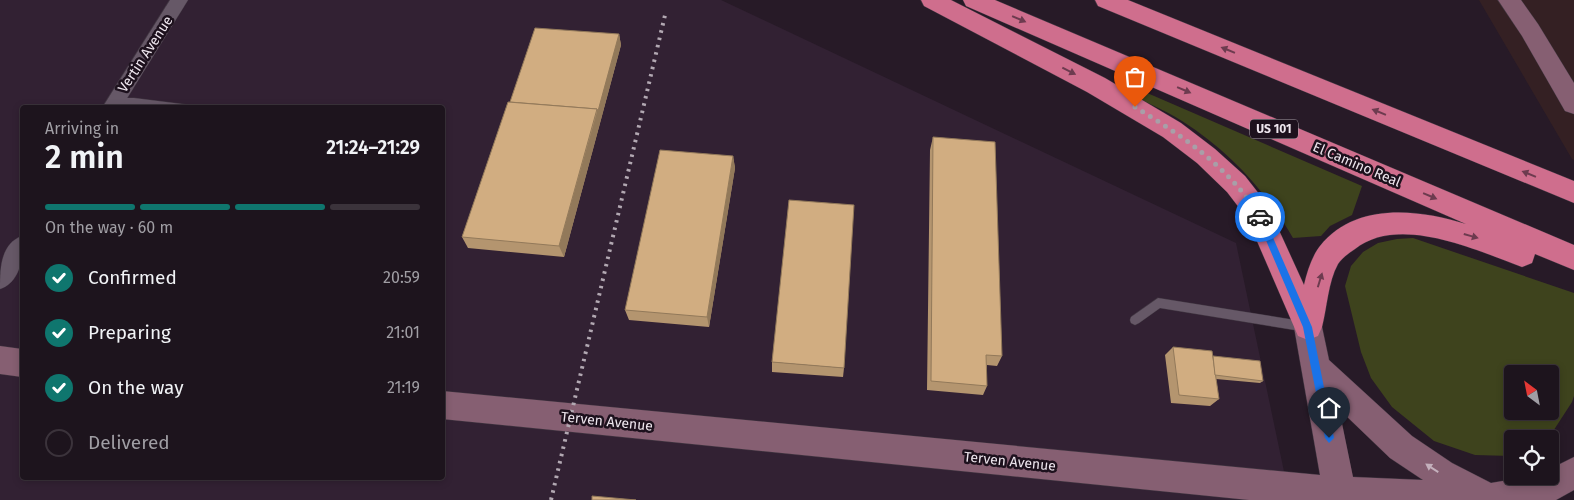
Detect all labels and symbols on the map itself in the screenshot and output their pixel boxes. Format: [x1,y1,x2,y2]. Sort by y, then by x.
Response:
street label: Vertin Avenue [114,13,176,96]
one-way arrow [1012,16,1026,24]
one-way arrow [1221,46,1235,54]
pin [1114,56,1156,107]
one-way arrow [1062,67,1076,75]
one-way arrow [1177,87,1191,95]
one-way arrow [1371,108,1386,116]
road number: US 101 [1250,120,1298,138]
street label: El Camino Real [1310,138,1403,191]
one-way arrow [1521,170,1536,178]
courier [1235,192,1285,242]
one-way arrow [1423,192,1437,200]
one-way arrow [1463,232,1479,240]
one-way arrow [1317,273,1325,288]
north arrow [1504,365,1559,420]
pin [1308,387,1350,438]
street label: Terven Avenue [560,408,654,435]
street label: Terven Avenue [963,448,1057,475]
one-way arrow [1425,463,1439,473]

